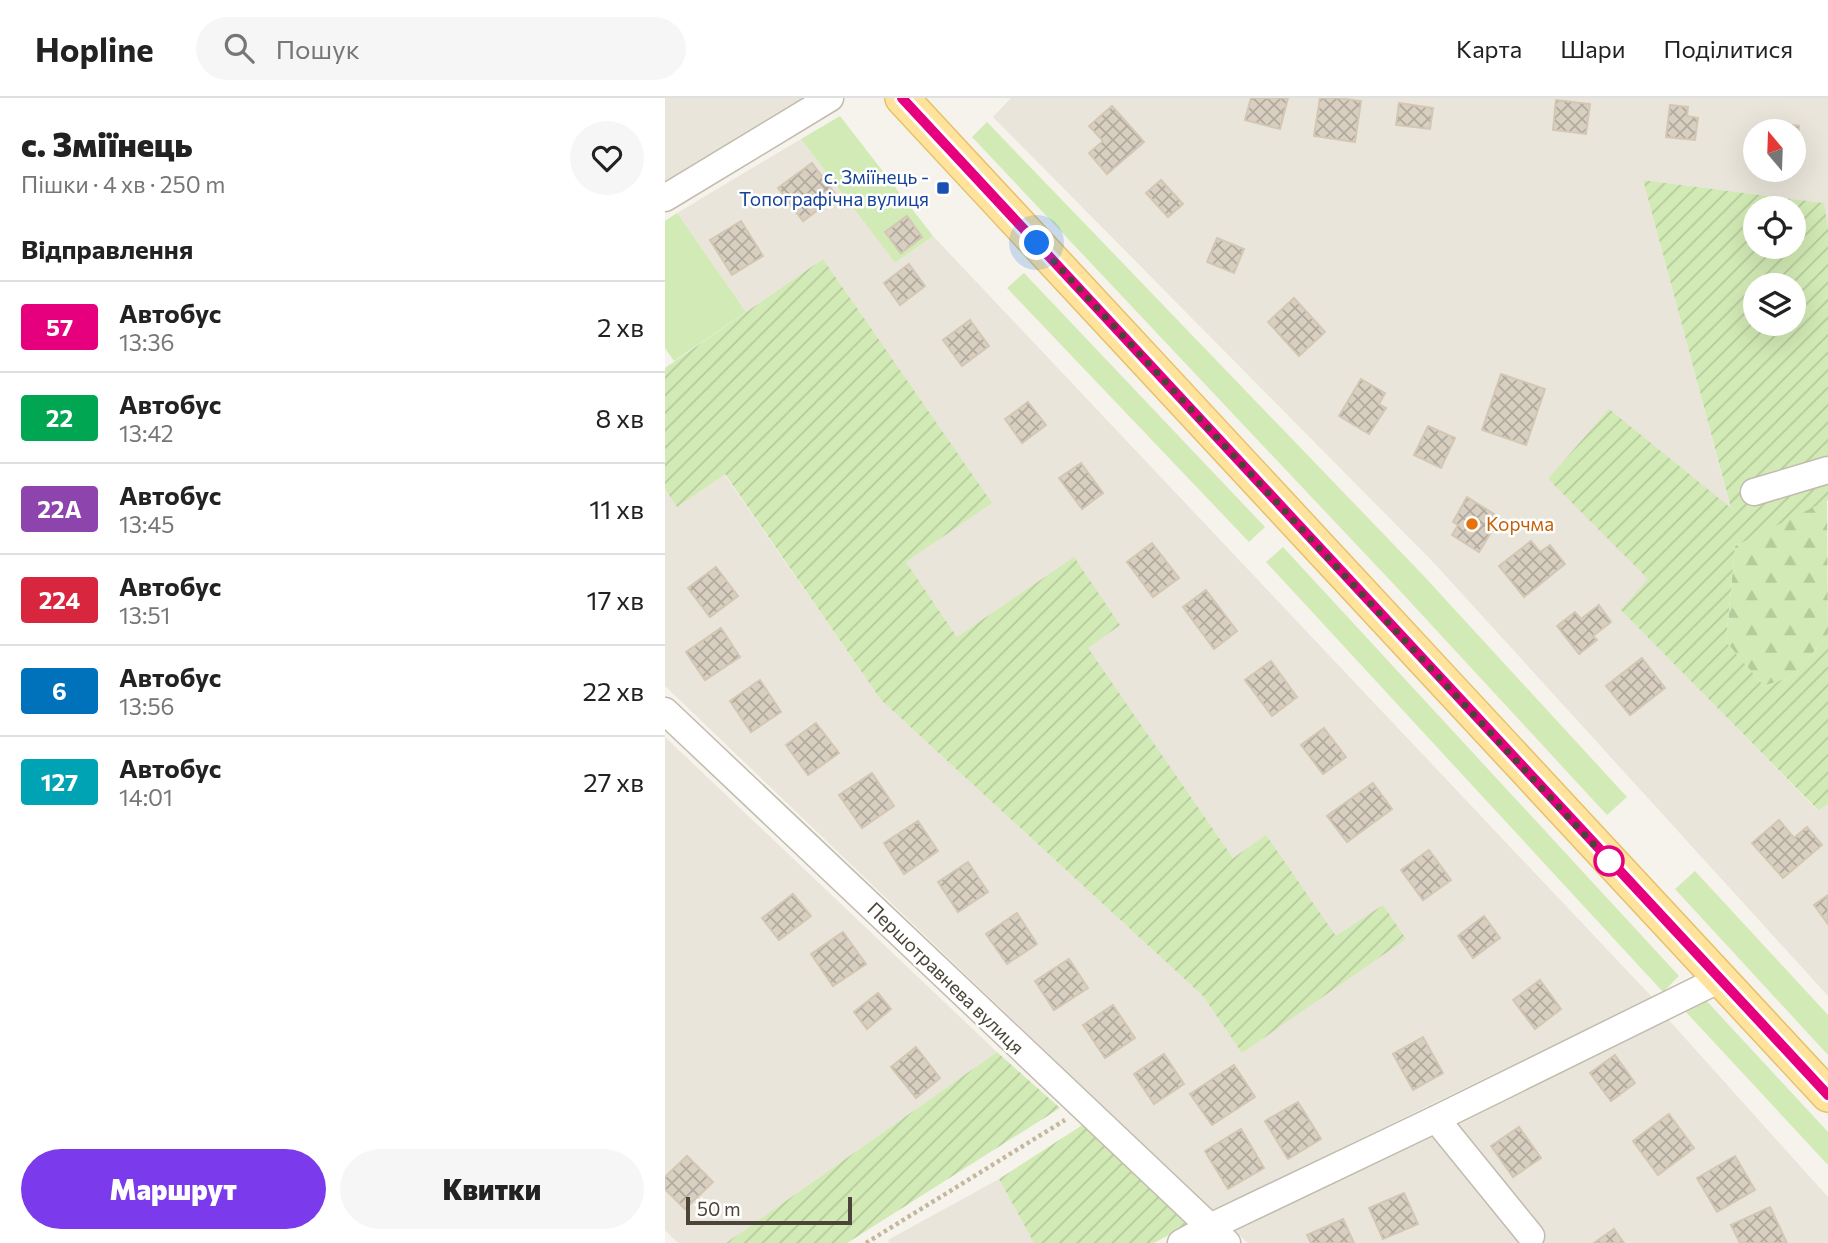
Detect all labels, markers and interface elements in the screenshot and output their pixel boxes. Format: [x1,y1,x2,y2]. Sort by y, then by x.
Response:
search box [196,17,686,80]
text: Hopline [35,28,154,69]
icon: search [220,29,258,67]
text: Пошук [276,33,360,64]
text: Карта [1456,34,1522,63]
text: Шари [1560,34,1626,63]
text: Поділитися [1664,34,1793,63]
north arrow [1743,119,1806,182]
map controls [1743,119,1806,336]
button: heart [570,121,644,195]
text: с. Зміїнець [21,123,193,164]
place label: с. Зміїнець - Топографічна вулиця [739,165,929,210]
text: Пішки · 4 хв · 250 m [21,170,225,198]
marker: с. Зміїнець - Топографічна вулиця [935,180,951,196]
button: locate [1743,196,1806,259]
your location [1019,225,1054,260]
text: Відправлення [21,233,193,264]
button: layers [1743,273,1806,336]
text: Автобус [119,297,221,328]
text: 2 хв [597,311,644,342]
text: 57 [46,312,73,341]
text: 13:36 [119,328,174,356]
text: Автобус [119,388,221,419]
text: 8 хв [596,402,644,433]
text: 22 [46,403,73,432]
text: 13:42 [119,419,174,447]
text: Автобус [119,479,221,510]
text: 11 хв [589,493,644,524]
text: 22А [37,494,82,523]
text: 13:45 [119,510,174,538]
place label: Корчма [1486,512,1554,535]
marker: Корчма [1464,516,1480,532]
text: Автобус [119,570,221,601]
text: 17 хв [587,584,644,615]
text: 224 [39,585,80,614]
text: 13:51 [119,601,170,629]
text: Автобус [119,661,221,692]
text: 22 хв [583,675,644,706]
text: 6 [52,676,67,705]
text: 13:56 [119,692,175,720]
text: Автобус [119,752,221,783]
text: 27 хв [583,766,644,797]
text: 127 [41,767,78,796]
text: 14:01 [119,783,173,811]
unlabelled marker [1594,846,1624,876]
street label: Першотравнева вулиця [863,897,1029,1058]
button: Маршрут [21,1149,326,1229]
button: Квитки [340,1149,644,1229]
scale bar [686,1194,852,1226]
text: 50 m [697,1197,741,1220]

